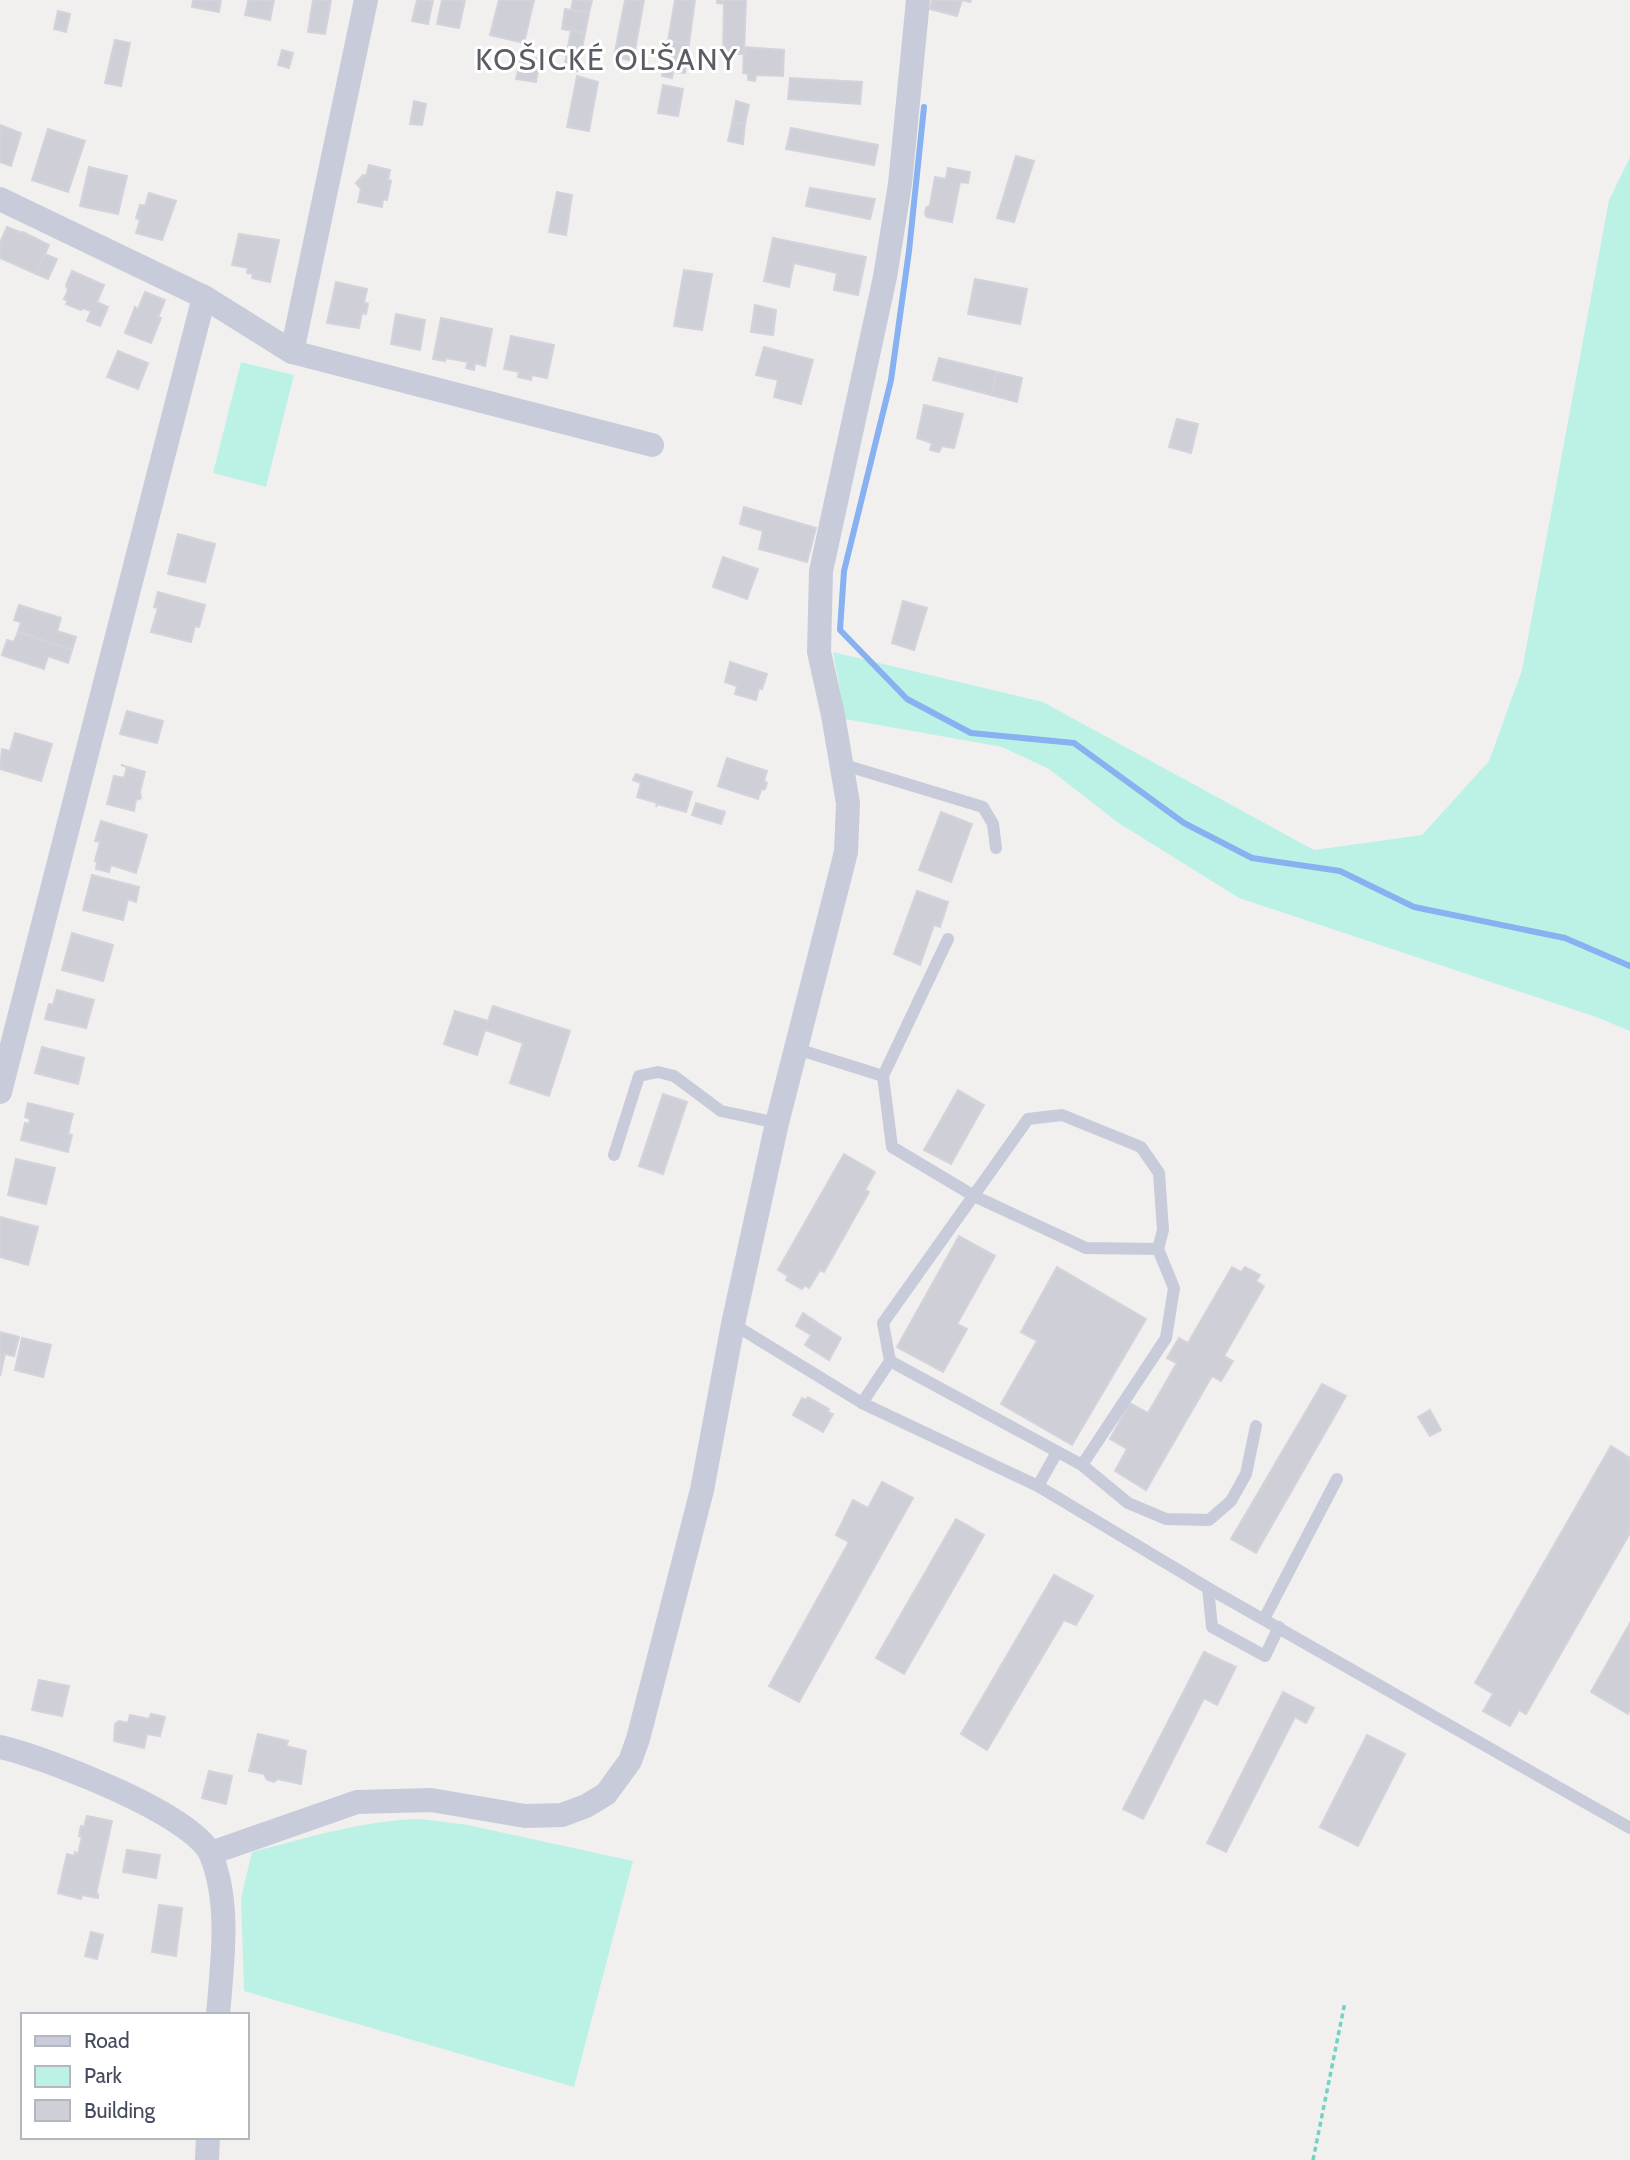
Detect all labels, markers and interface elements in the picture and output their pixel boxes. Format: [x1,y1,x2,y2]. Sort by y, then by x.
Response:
district label: KOŠICKÉ OĽŠANY [475,41,739,78]
legend [21,2013,248,2139]
text: Road [84,2028,130,2053]
text: Park [84,2063,122,2088]
text: Building [84,2098,156,2123]

